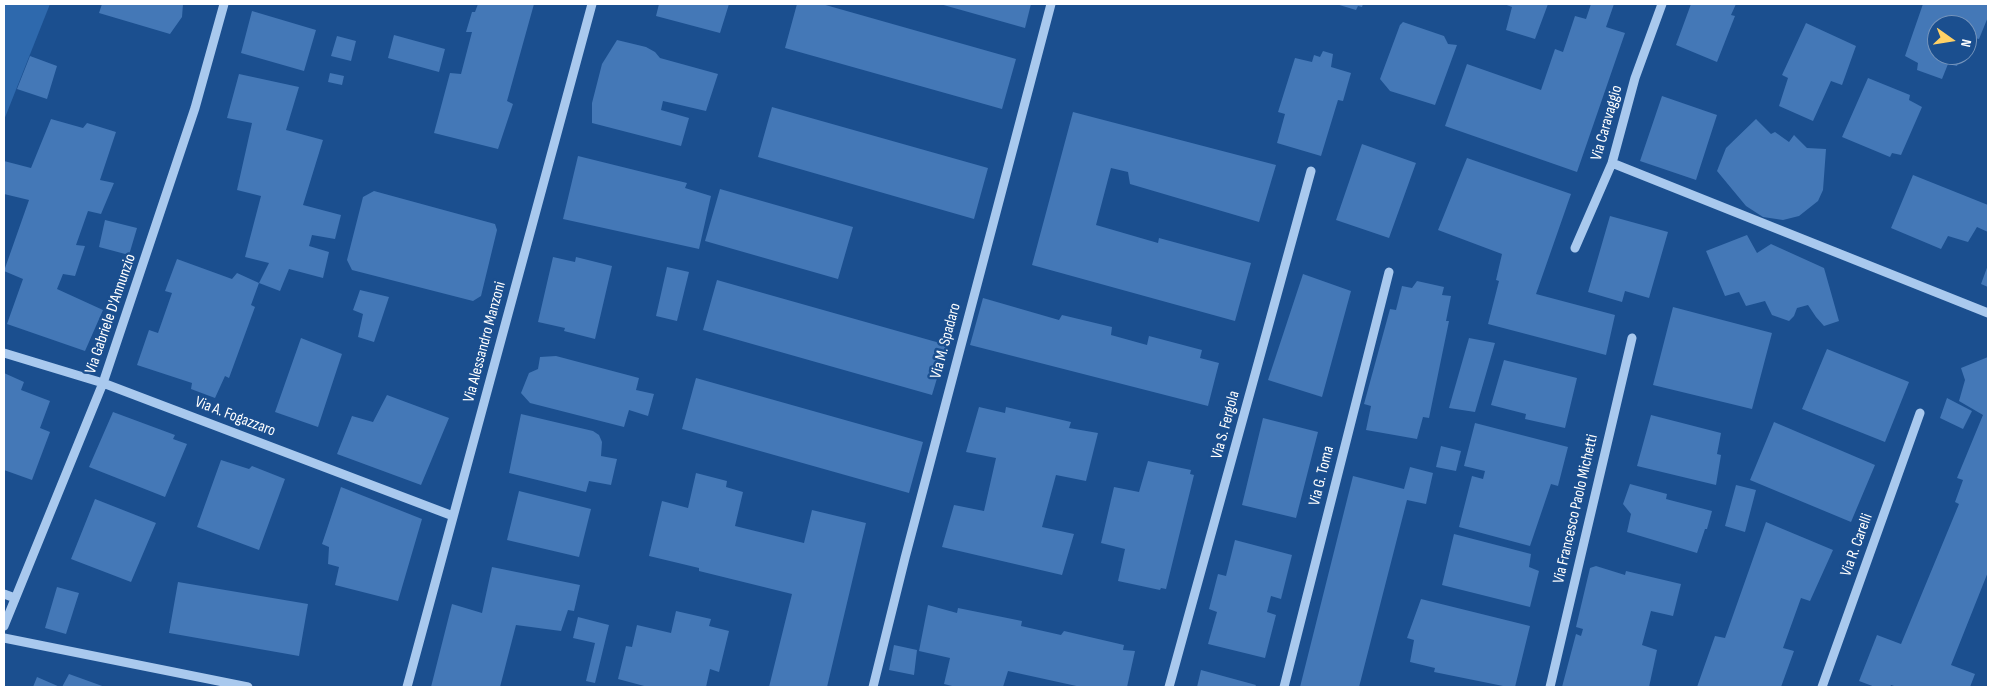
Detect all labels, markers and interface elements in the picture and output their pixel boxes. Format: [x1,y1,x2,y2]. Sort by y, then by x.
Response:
north arrow [1927,15,1977,65]
text: N [1957,38,1975,49]
street label: Via Caravaggio [1587,83,1627,163]
street label: Via Gabriele D'Annunzio [81,251,141,377]
street label: Via Alessandro Manzoni [460,279,510,405]
street label: Via M. Spadaro [927,301,965,381]
street label: Via S. Fergola [1208,389,1244,461]
street label: Via A. Fogazzaro [192,393,278,441]
street label: Via Francesco Paolo Michetti [1549,432,1603,586]
street label: Via G. Toma [1305,444,1339,508]
street label: Via R. Carelli [1837,511,1877,579]

